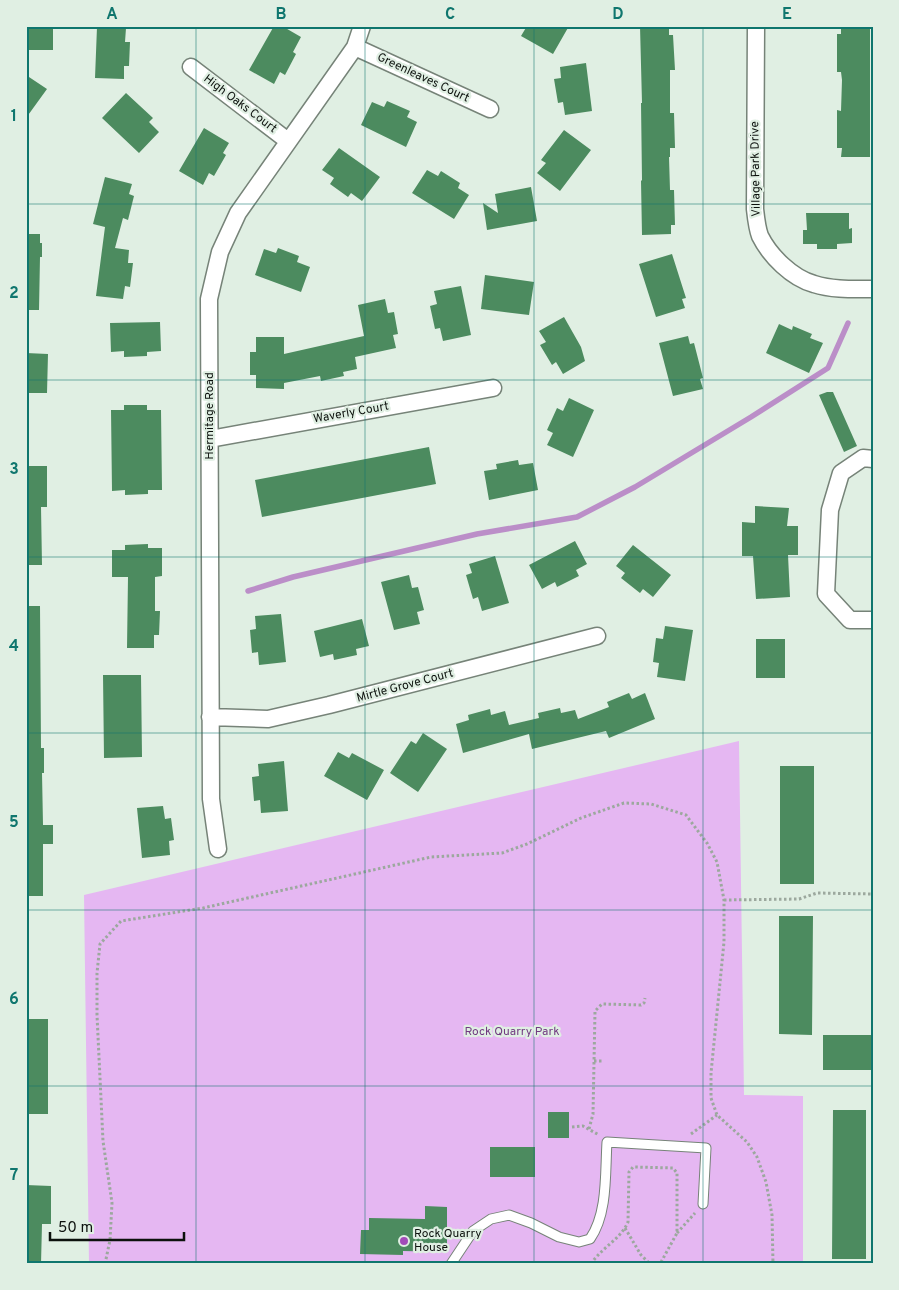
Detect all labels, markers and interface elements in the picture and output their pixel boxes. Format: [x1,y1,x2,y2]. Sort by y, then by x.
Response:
text: A [106,5,118,25]
text: B [275,5,287,25]
text: C [445,5,455,25]
text: D [612,5,624,25]
text: E [782,5,792,25]
street label: Greenleaves Court [374,50,472,106]
street label: High Oaks Court [200,71,280,137]
text: 1 [11,107,17,127]
street label: Village Park Drive [747,121,765,217]
text: 2 [9,284,19,304]
street label: Hermitage Road [202,372,218,460]
street label: Waverly Court [312,398,390,428]
text: 3 [9,460,19,480]
text: 4 [9,637,19,657]
street label: Mirtle Grove Court [355,665,455,707]
text: 5 [9,813,19,833]
text: 6 [9,990,19,1010]
park label: Rock Quarry Park [464,1024,560,1040]
text: 7 [10,1166,18,1186]
scale bar [50,1210,184,1242]
text: 50 m [58,1219,93,1238]
place label: Rock Quarry House [414,1226,482,1256]
marker: Rock Quarry House [398,1235,410,1247]

